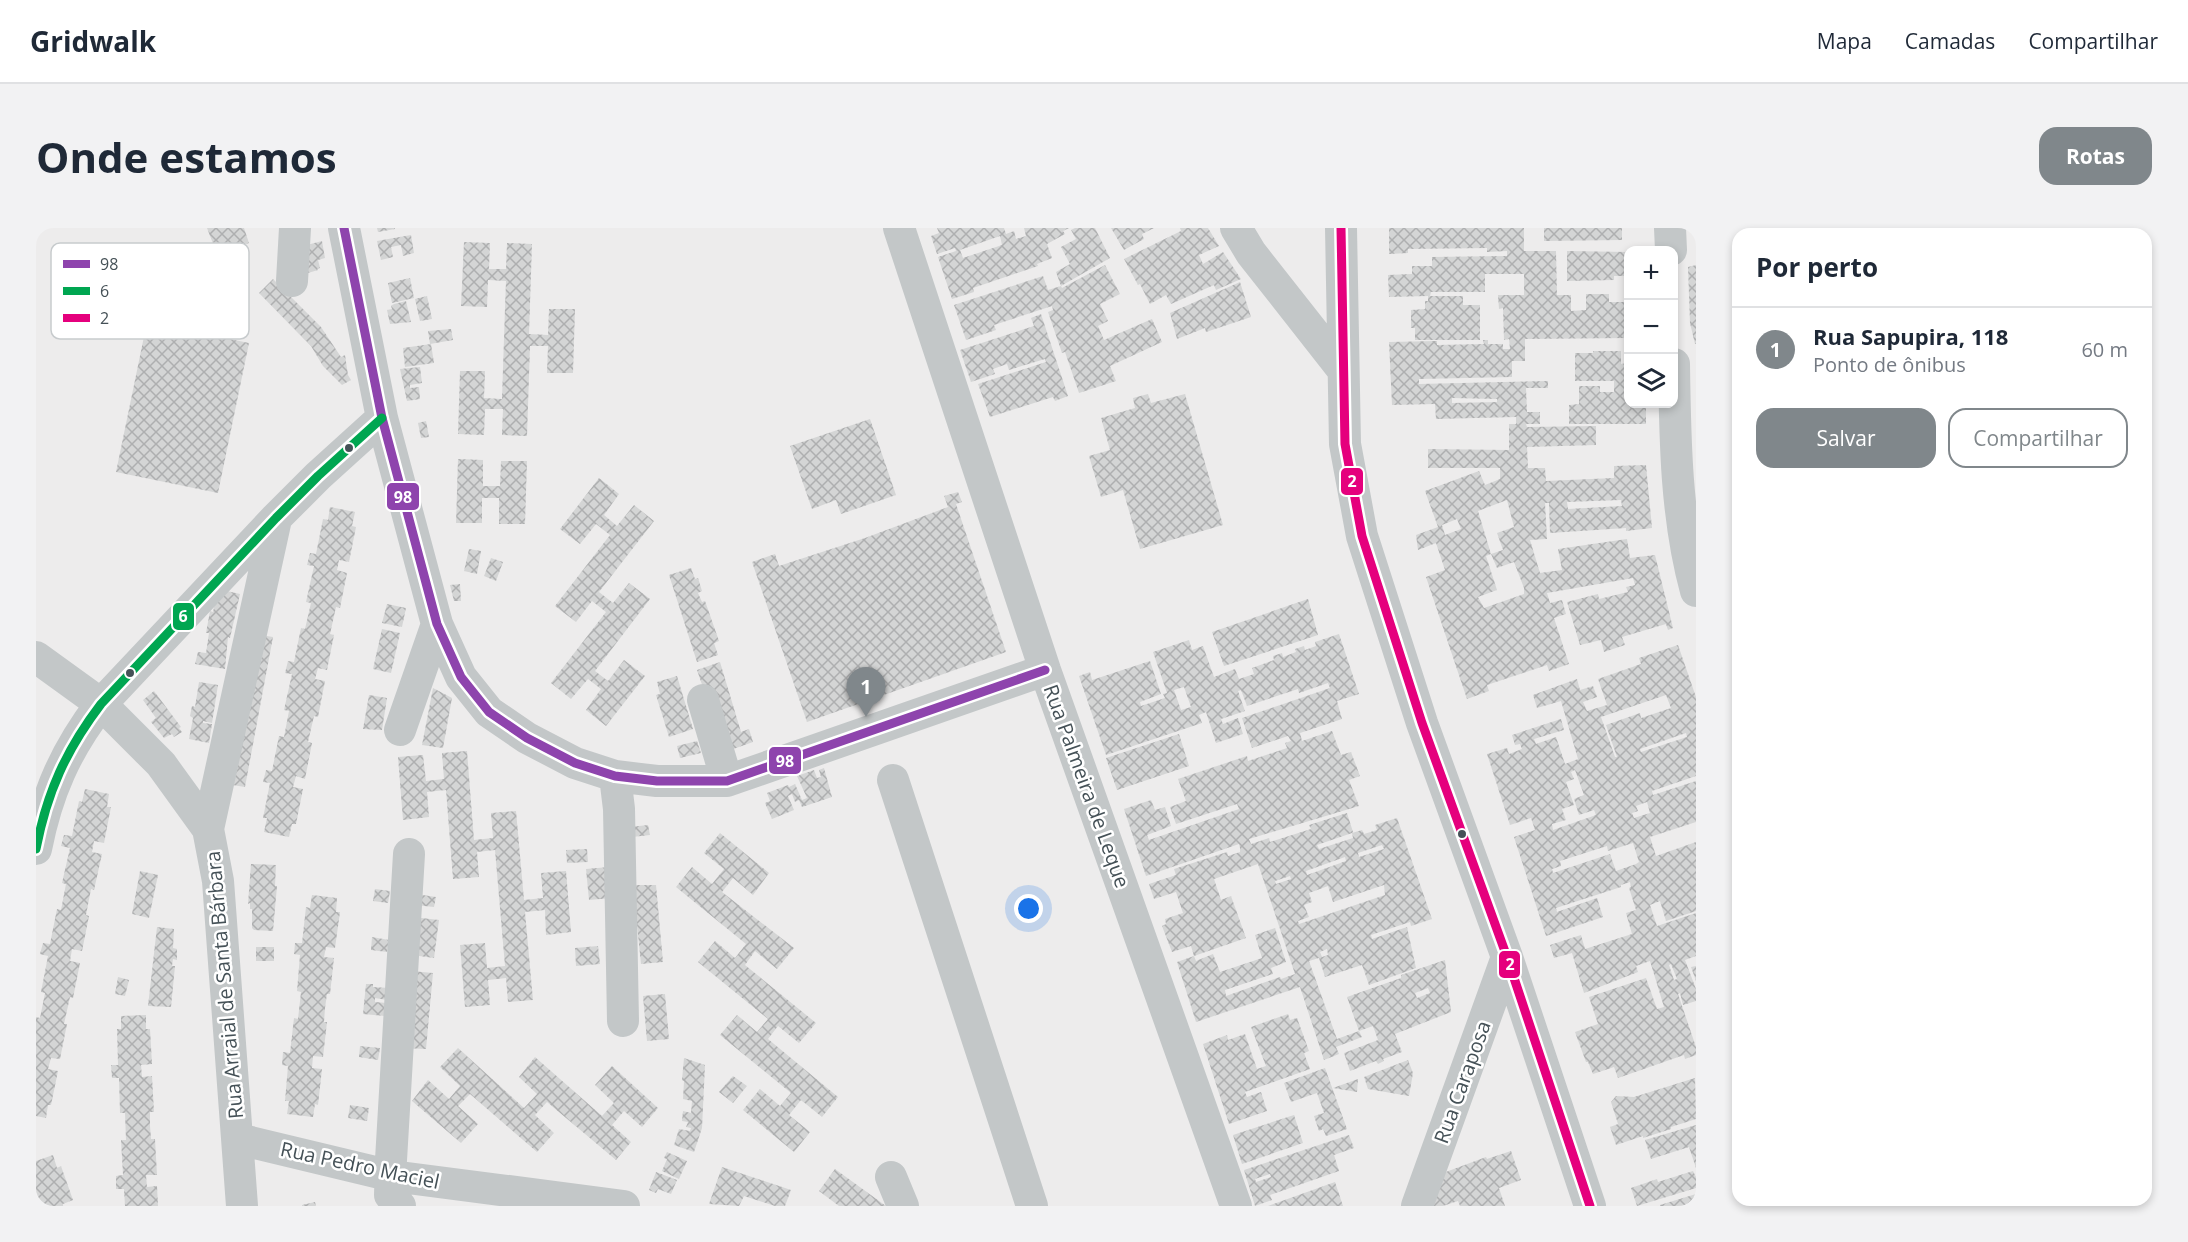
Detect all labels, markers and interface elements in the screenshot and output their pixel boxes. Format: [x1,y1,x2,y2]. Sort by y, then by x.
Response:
text: Gridwalk [30,22,156,60]
text: Mapa [1817,27,1872,55]
text: Camadas [1905,27,1995,55]
text: Compartilhar [2028,27,2158,55]
button: Rotas [2039,127,2152,185]
text: Onde estamos [36,128,337,185]
legend [51,243,249,339]
map controls [1624,246,1678,408]
button: + [1624,246,1678,300]
text: Por perto [1756,249,1878,285]
text: 98 [100,253,118,275]
text: 6 [100,280,109,302]
button: − [1624,300,1678,354]
text: 2 [100,307,109,329]
text: Rua Sapupira, 118 [1813,321,2008,351]
text: 1 [1770,336,1781,363]
text: 60 m [2081,336,2128,363]
text: Ponto de ônibus [1813,351,1966,378]
button: layers [1624,354,1678,408]
button: Salvar [1756,408,1936,468]
button: Compartilhar [1948,408,2128,468]
unlabelled marker [343,442,355,454]
line badge: 2 [1340,467,1364,496]
text: 2 [1347,470,1357,492]
line badge: 98 [386,482,420,511]
text: 98 [394,486,412,508]
line badge: 6 [172,602,195,631]
text: 6 [178,605,188,627]
unlabelled marker [124,667,136,679]
pin: 1 [846,668,886,717]
street label: Rua Palmeira de Leque [1038,681,1136,891]
line badge: 98 [768,746,802,775]
text: 98 [776,750,794,772]
unlabelled marker [1456,828,1468,840]
street label: Rua Arraial de Santa Bárbara [199,850,249,1120]
your location [1014,894,1043,923]
line badge: 2 [1498,950,1521,979]
text: 2 [1505,953,1515,975]
street label: Rua Caraposa [1427,1017,1497,1147]
street label: Rua Pedro Maciel [278,1135,442,1195]

